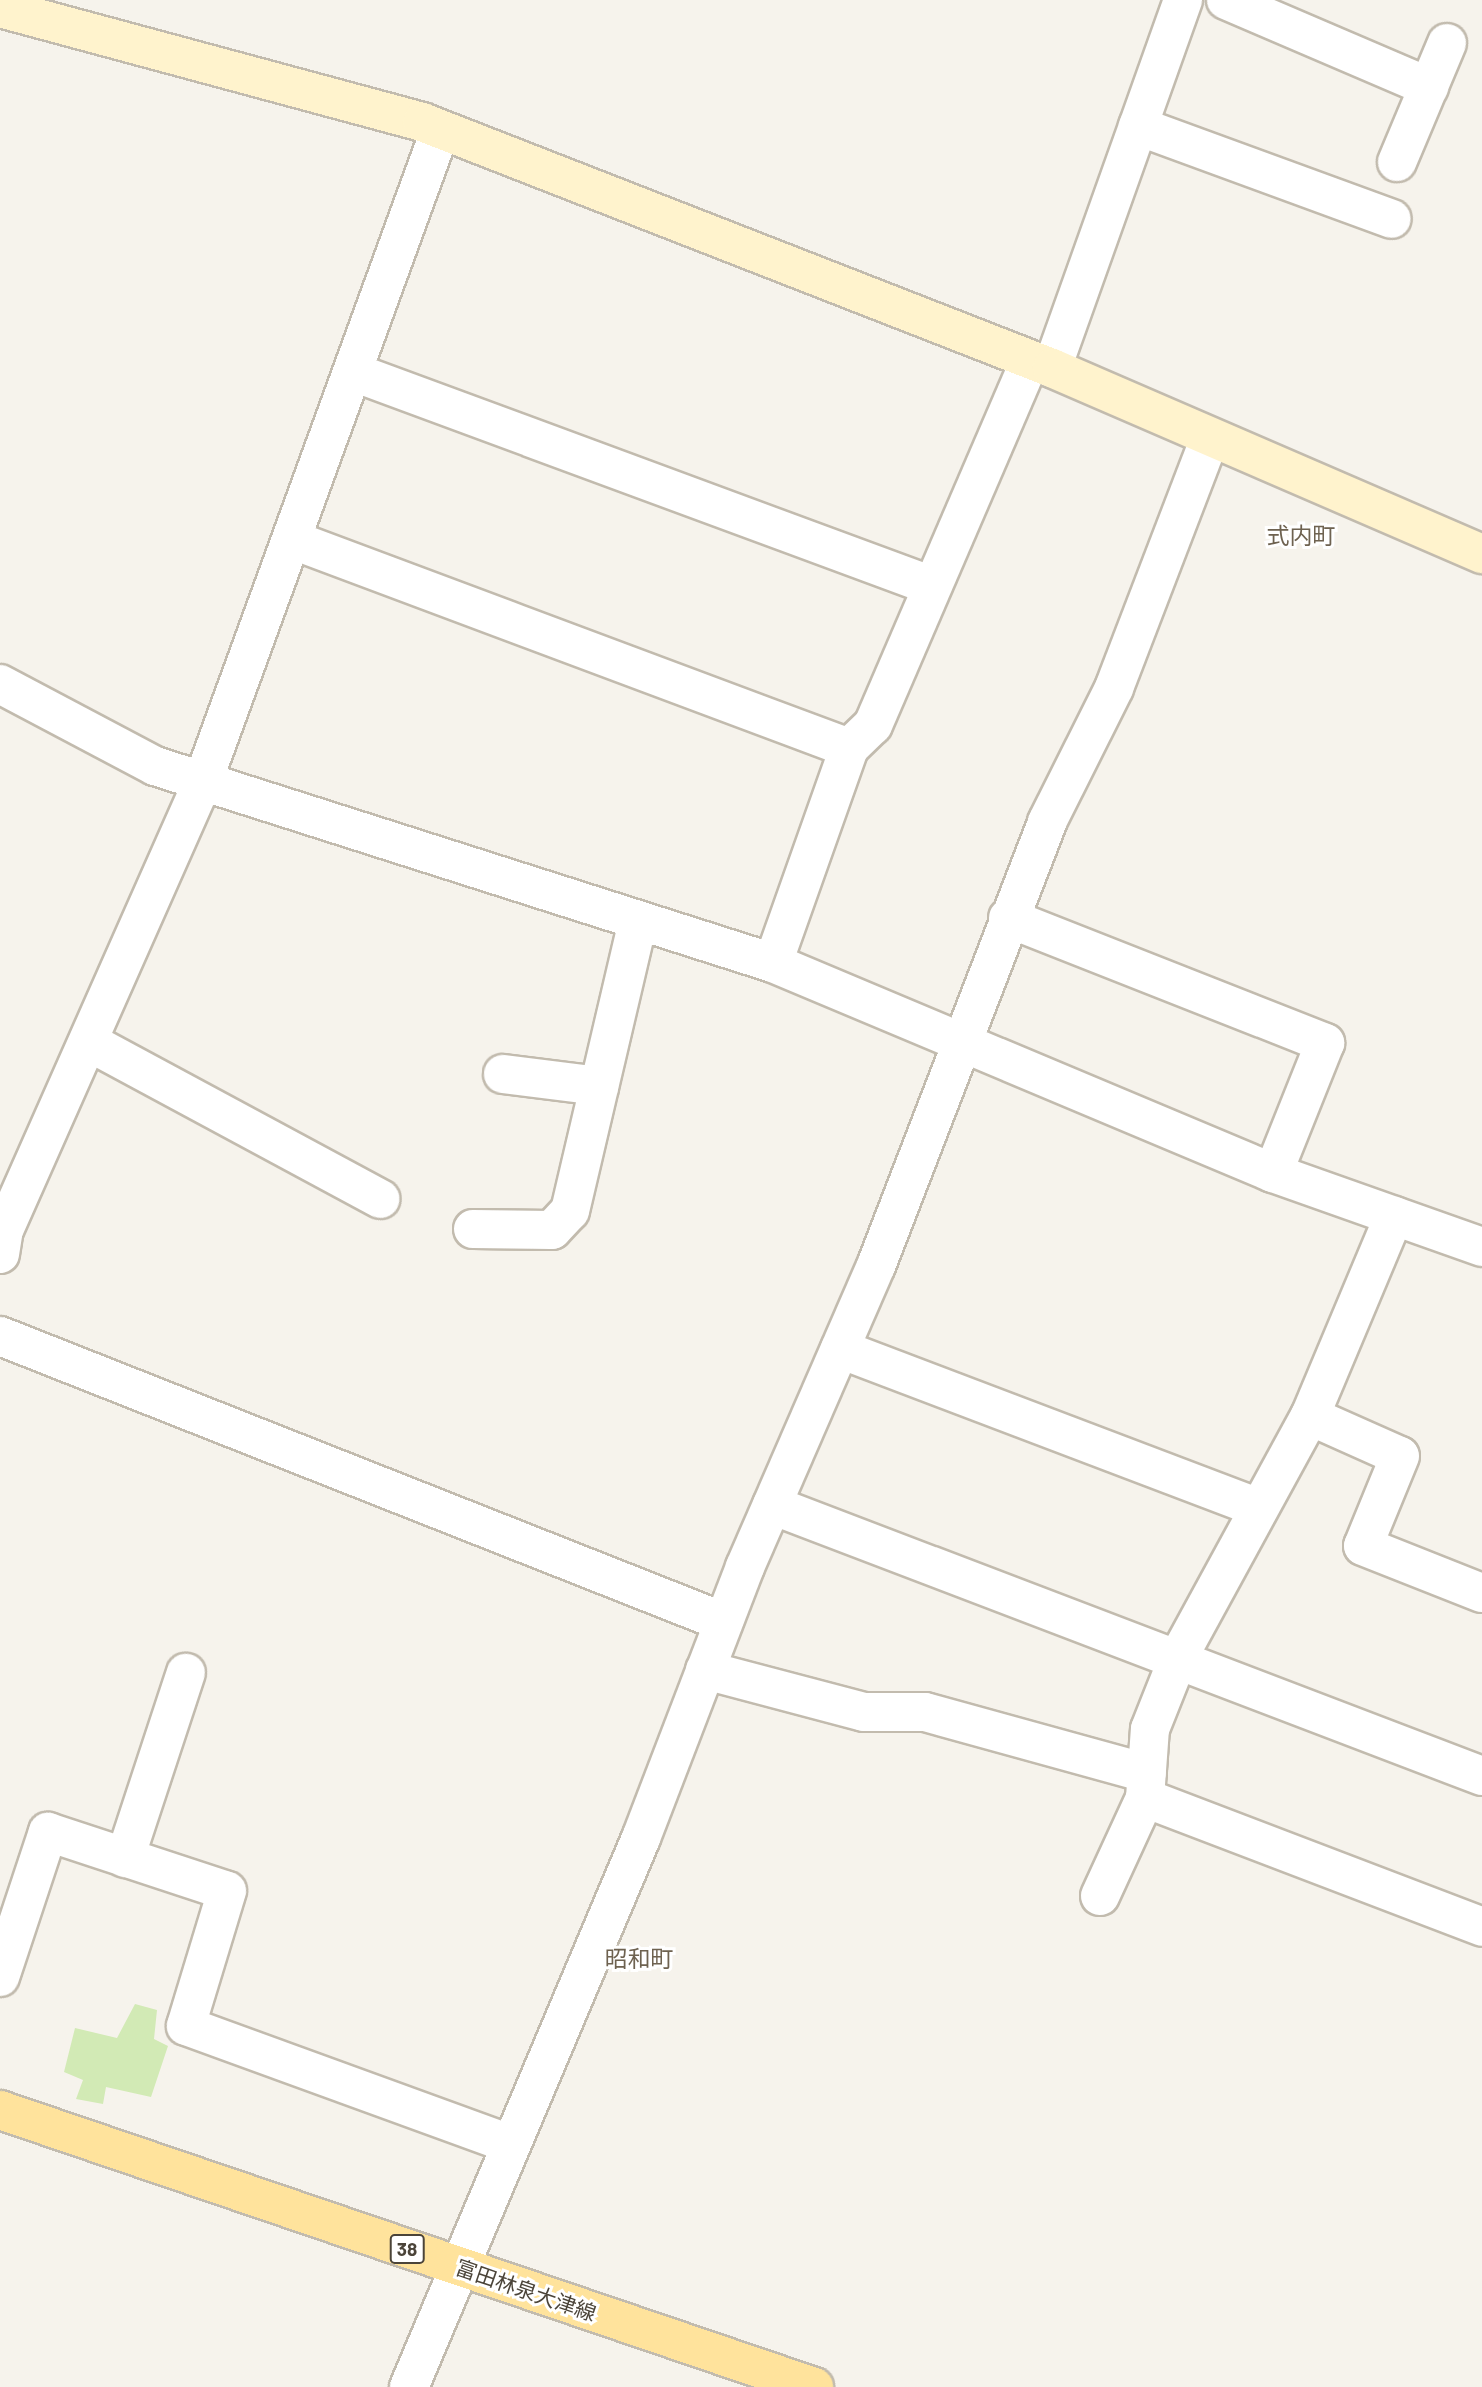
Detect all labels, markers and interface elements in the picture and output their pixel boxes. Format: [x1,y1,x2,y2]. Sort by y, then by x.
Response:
district label: 式内町 [1267,521,1335,549]
district label: 昭和町 [605,1944,673,1972]
road number: 38 [390,2234,424,2264]
street label: 富田林泉大津線 [452,2254,600,2326]

